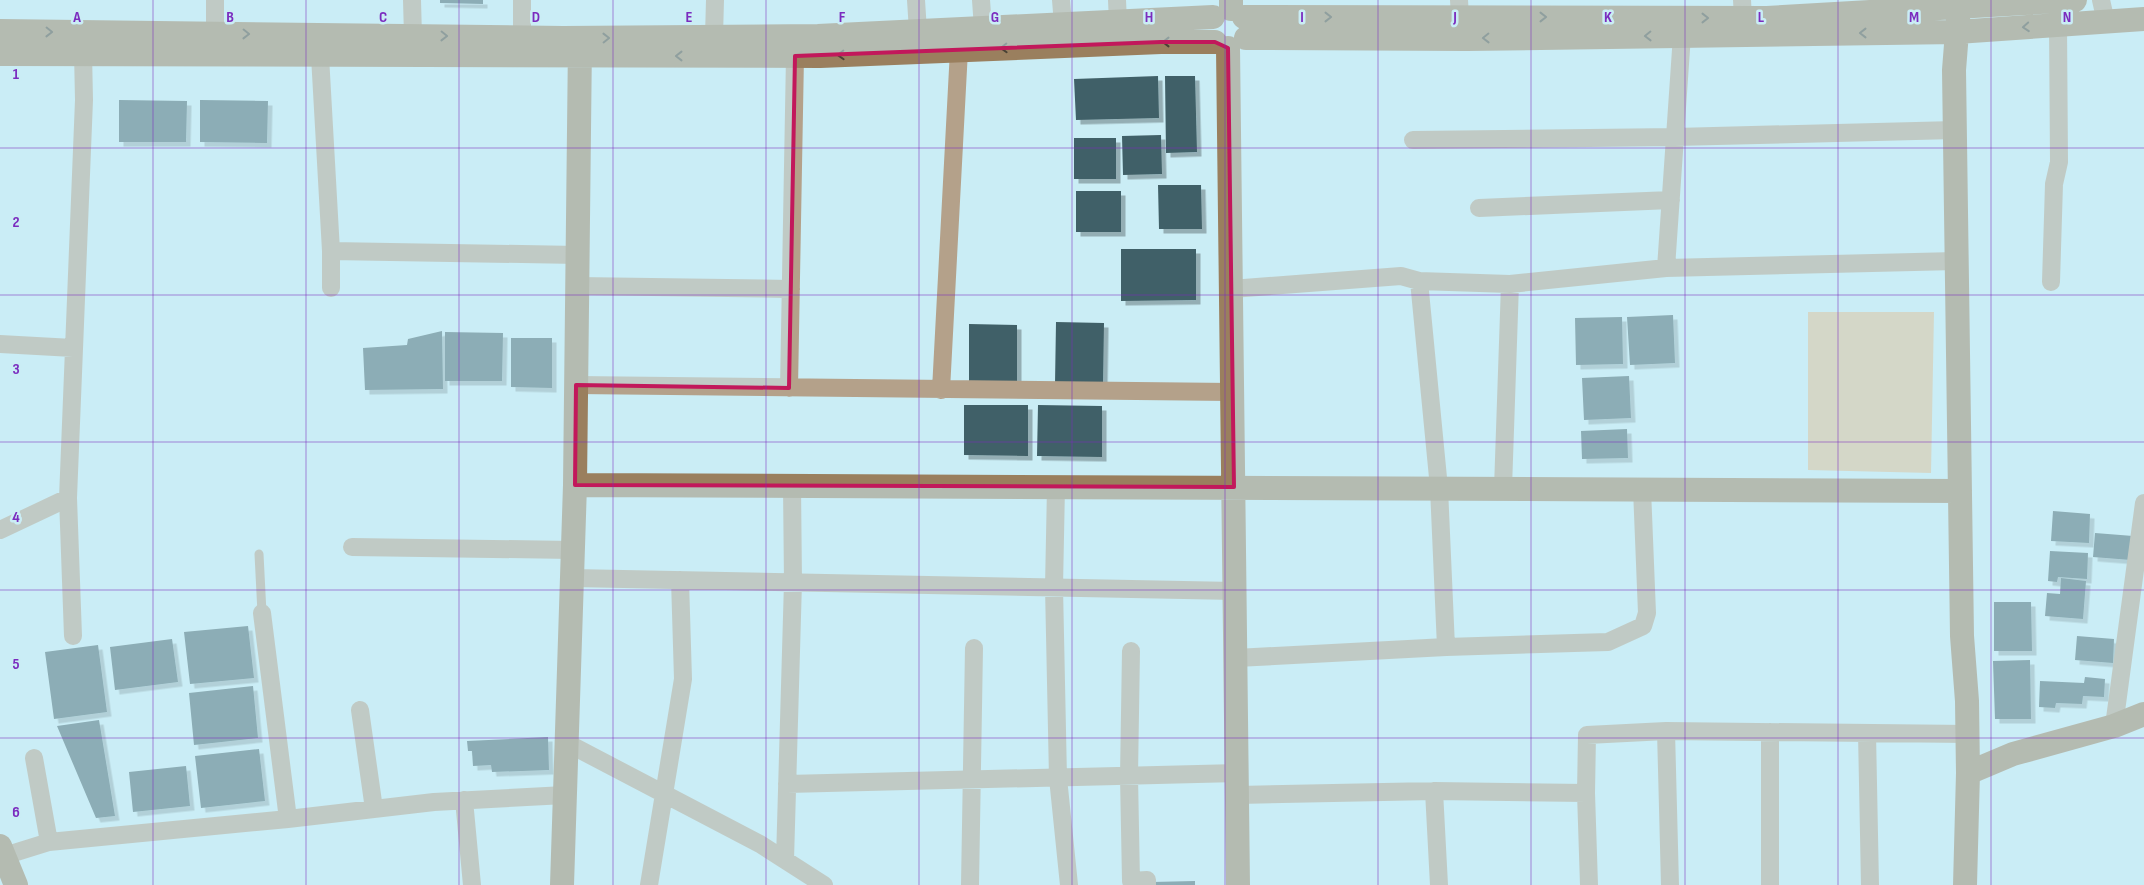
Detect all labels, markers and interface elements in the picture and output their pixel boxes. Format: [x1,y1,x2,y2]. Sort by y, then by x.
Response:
text: A [72,8,81,27]
text: B [226,8,234,27]
text: C [379,8,387,27]
text: D [532,8,540,27]
text: E [686,8,693,27]
text: F [839,8,846,27]
text: G [991,8,999,27]
text: H [1145,8,1153,27]
text: I [1300,8,1304,27]
text: J [1452,8,1457,27]
text: K [1604,8,1612,27]
text: L [1758,8,1765,27]
text: M [1909,8,1919,27]
text: N [2063,8,2071,27]
one-way arrow [1324,12,1332,22]
one-way arrow [1540,12,1547,22]
one-way arrow [1702,13,1710,23]
one-way arrow [2021,22,2029,33]
one-way arrow [45,27,53,37]
one-way arrow [1859,28,1866,38]
one-way arrow [242,29,250,39]
one-way arrow [440,31,448,41]
one-way arrow [1644,31,1652,41]
one-way arrow [602,32,610,43]
one-way arrow [1481,33,1489,44]
one-way arrow [1162,37,1170,47]
one-way arrow [999,43,1007,54]
one-way arrow [837,50,845,61]
one-way arrow [675,51,682,61]
text: 1 [13,65,20,84]
text: 2 [12,213,20,232]
text: 3 [12,360,20,379]
text: 4 [12,508,20,527]
text: 5 [12,655,20,674]
text: 6 [12,803,20,822]

